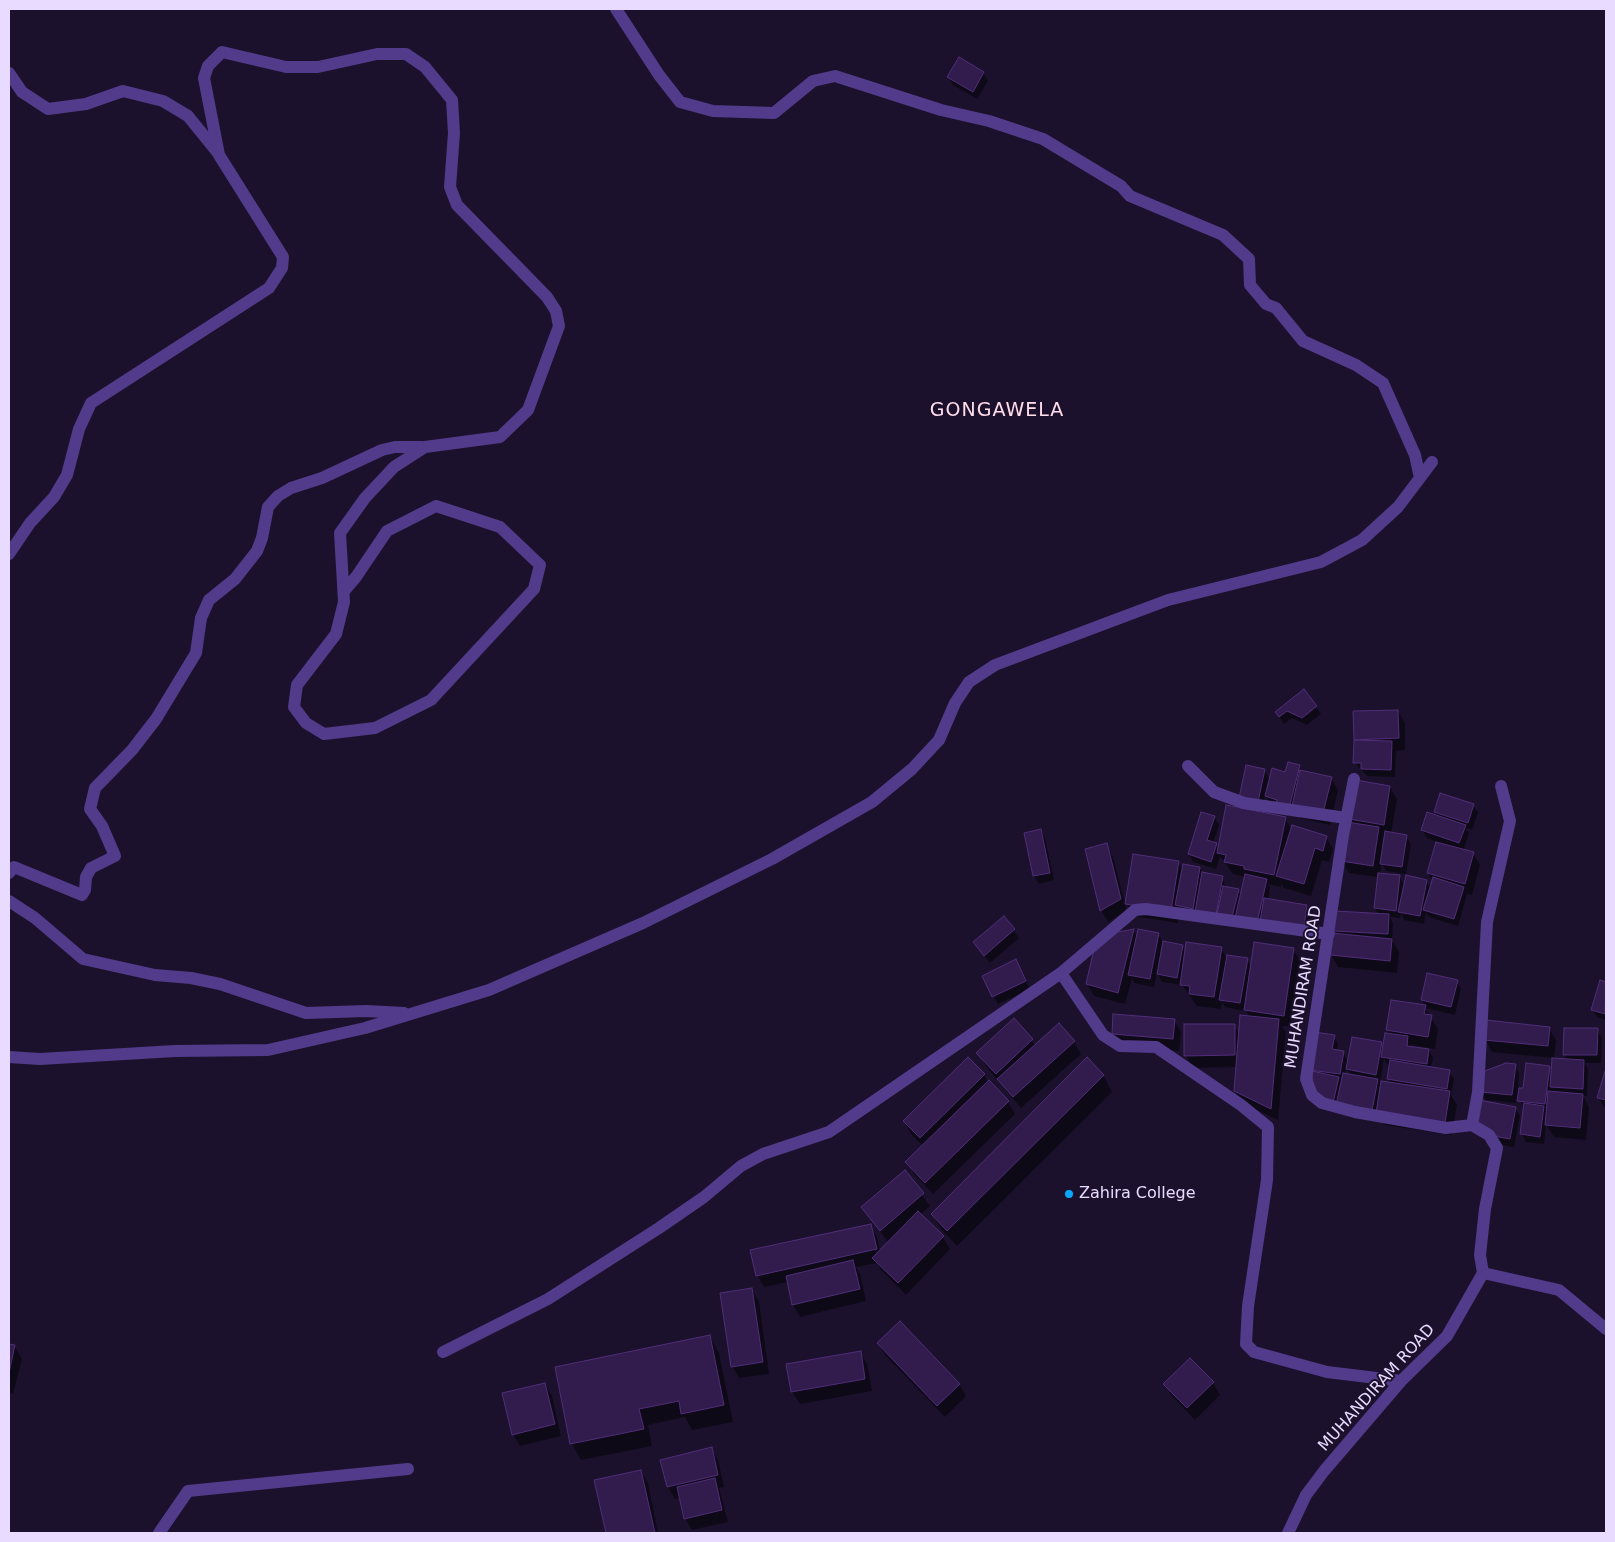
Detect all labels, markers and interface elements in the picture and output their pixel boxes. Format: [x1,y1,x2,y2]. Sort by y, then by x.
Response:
district label: GONGAWELA [929,400,1065,422]
street label: MUHANDIRAM ROAD [1282,904,1326,1070]
place label: Zahira College [1079,1184,1196,1204]
marker: Zahira College [1063,1188,1075,1200]
street label: MUHANDIRAM ROAD [1315,1320,1439,1456]

